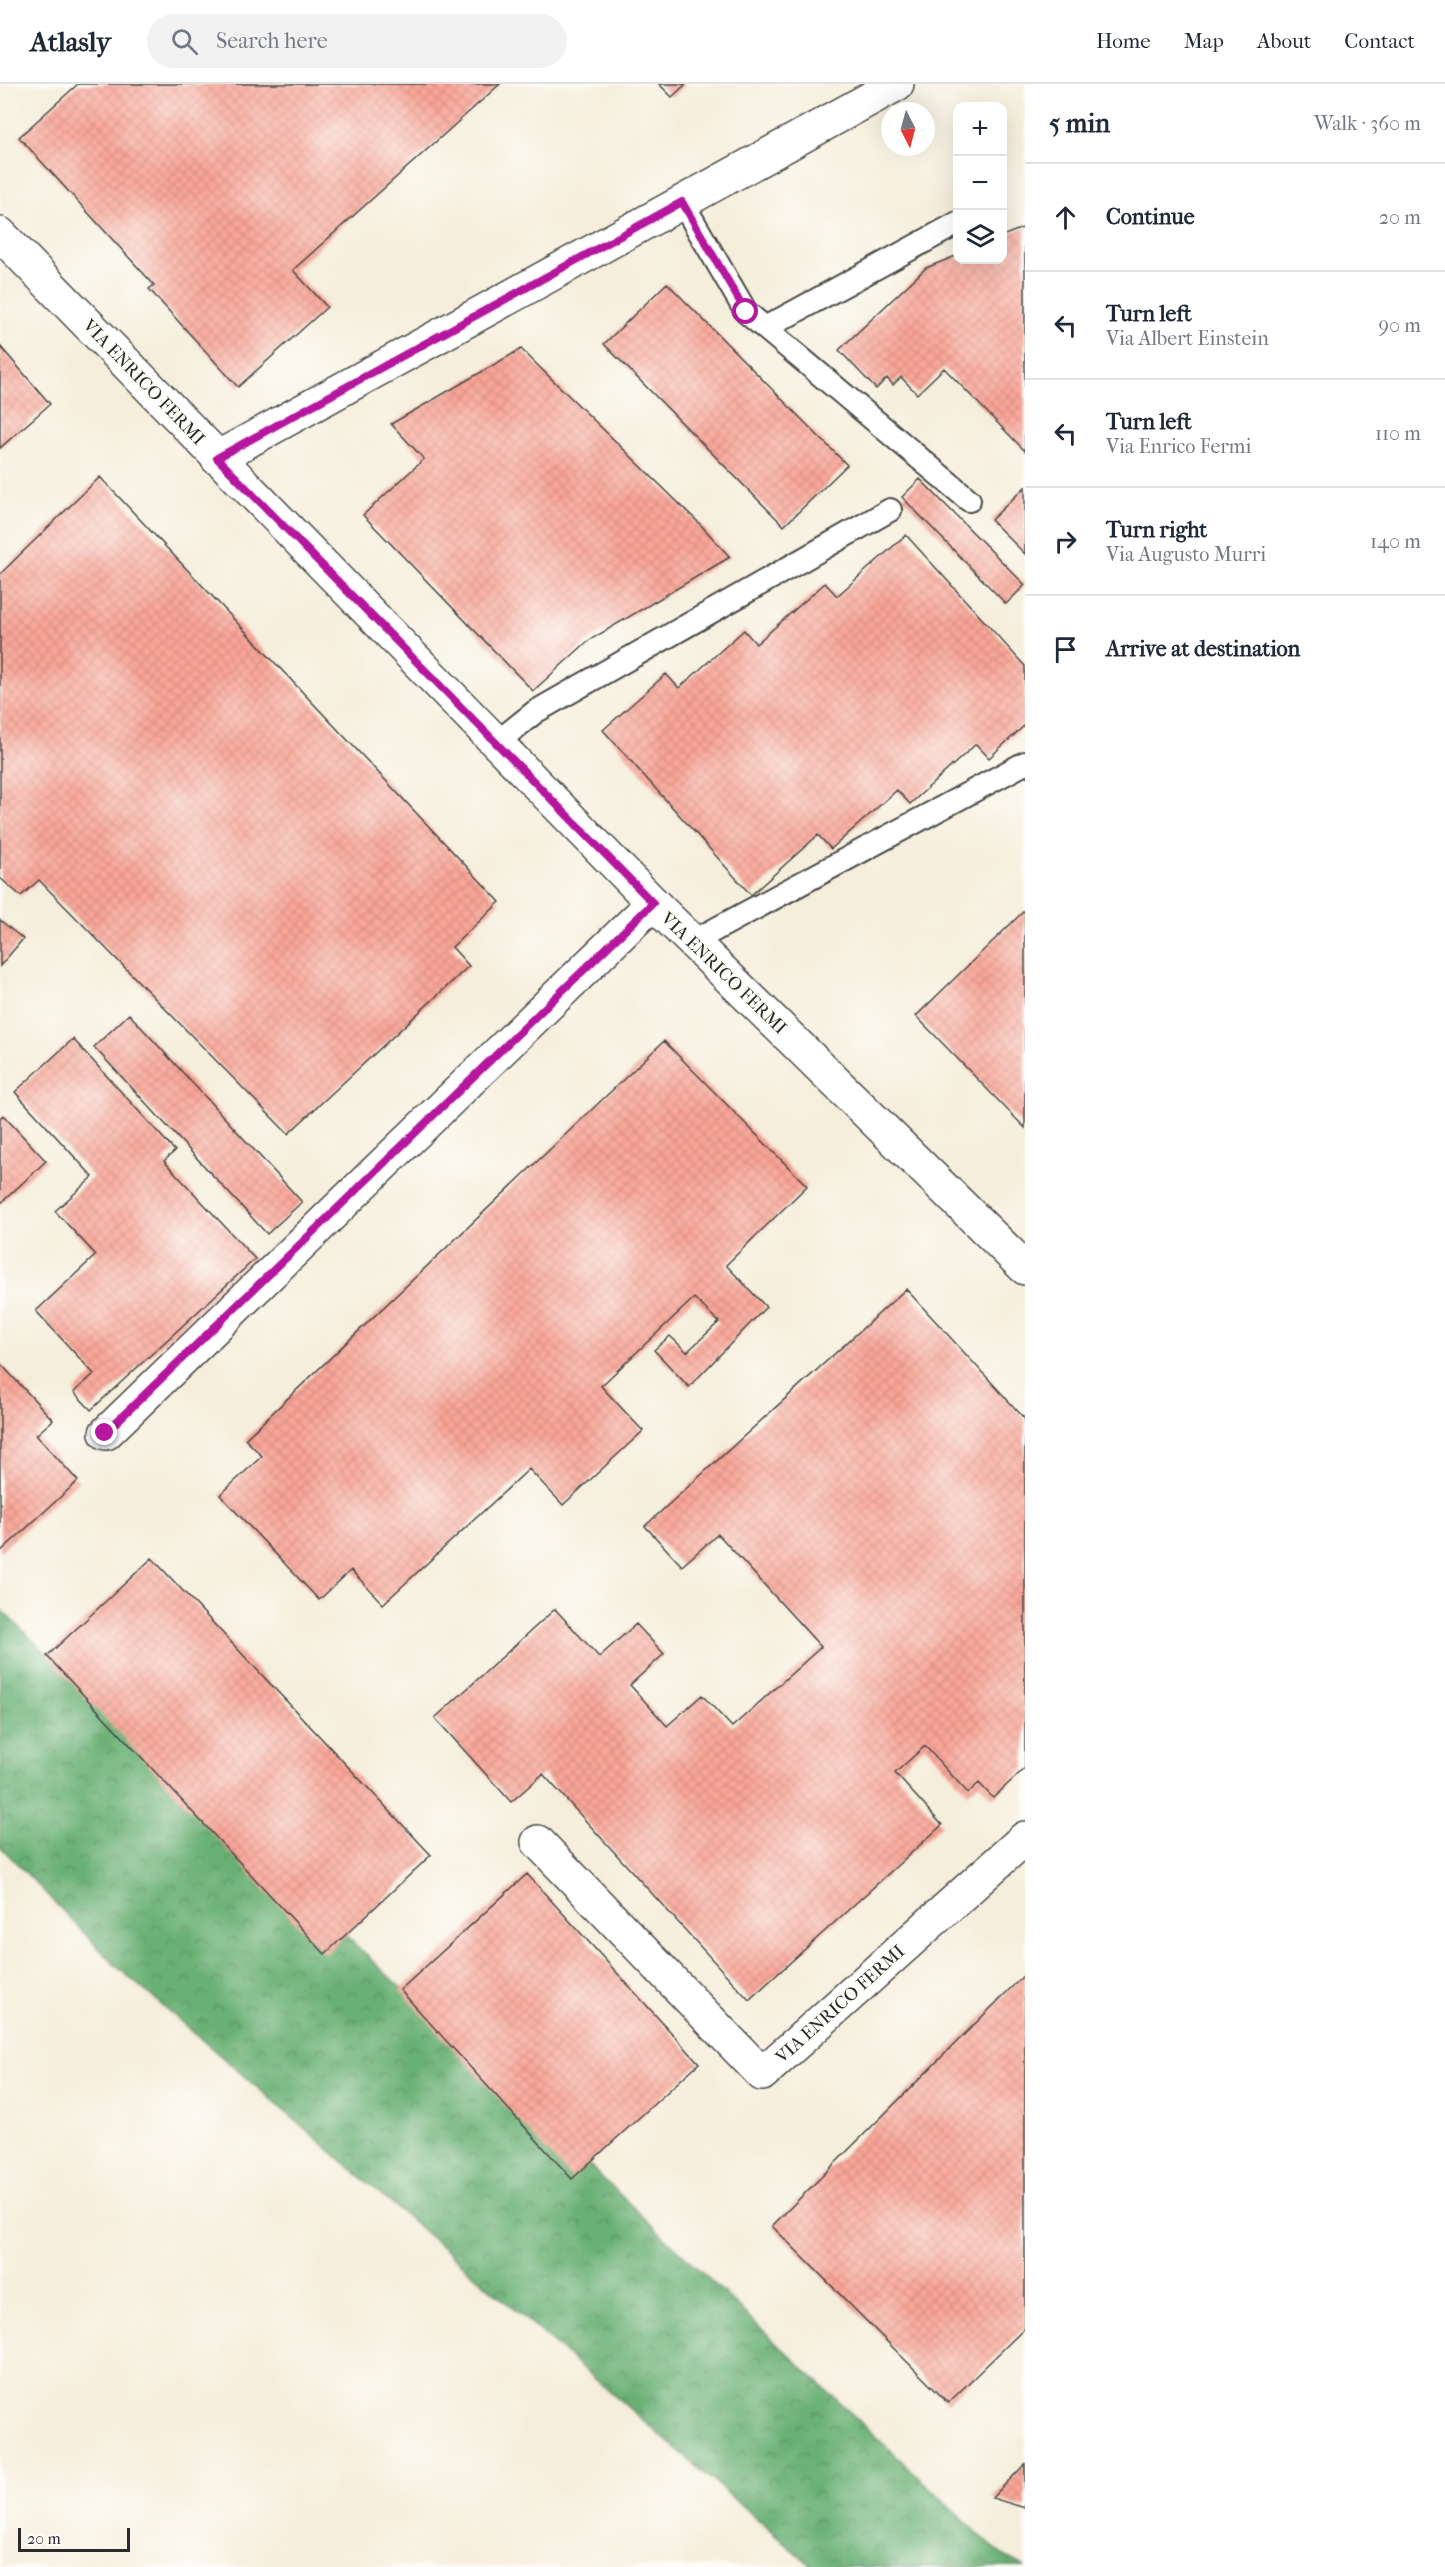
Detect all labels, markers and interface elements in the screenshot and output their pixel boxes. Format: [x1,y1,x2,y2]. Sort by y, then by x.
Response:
search box [147,14,567,68]
text: Atlasly [30,25,111,58]
icon: search [168,25,201,58]
text: Search here [216,28,328,54]
text: Home [1096,29,1151,53]
text: Map [1184,29,1224,53]
text: About [1257,29,1311,53]
text: Contact [1344,29,1415,53]
north arrow [881,102,935,156]
map controls [953,102,1007,264]
button: + [953,102,1007,156]
text: 5 min [1049,108,1110,139]
text: Walk · 360 m [1314,112,1421,135]
button: − [953,156,1007,210]
icon: ahead [1049,201,1082,234]
text: Continue [1106,204,1195,230]
text: 20 m [1379,206,1421,229]
button: layers [953,210,1007,264]
route start [732,298,758,324]
text: Turn left [1106,301,1192,327]
icon: left [1049,309,1082,342]
text: 90 m [1379,314,1421,337]
street label: VIA ENRICO FERMI [78,315,209,449]
text: Via Albert Einstein [1106,327,1269,350]
text: Turn left [1106,409,1192,435]
icon: left [1049,417,1082,450]
text: 110 m [1375,422,1421,445]
text: Via Enrico Fermi [1106,435,1251,458]
text: Turn right [1106,517,1207,543]
icon: right [1049,525,1082,558]
text: 140 m [1370,530,1421,553]
text: Via Augusto Murri [1106,543,1266,566]
icon: arrive [1049,633,1082,666]
text: Arrive at destination [1106,636,1300,662]
street label: VIA ENRICO FERMI [656,907,791,1039]
route end [91,1419,117,1445]
street label: VIA ENRICO FERMI [771,1941,909,2068]
scale bar [18,2525,130,2552]
text: 20 m [27,2529,61,2548]

